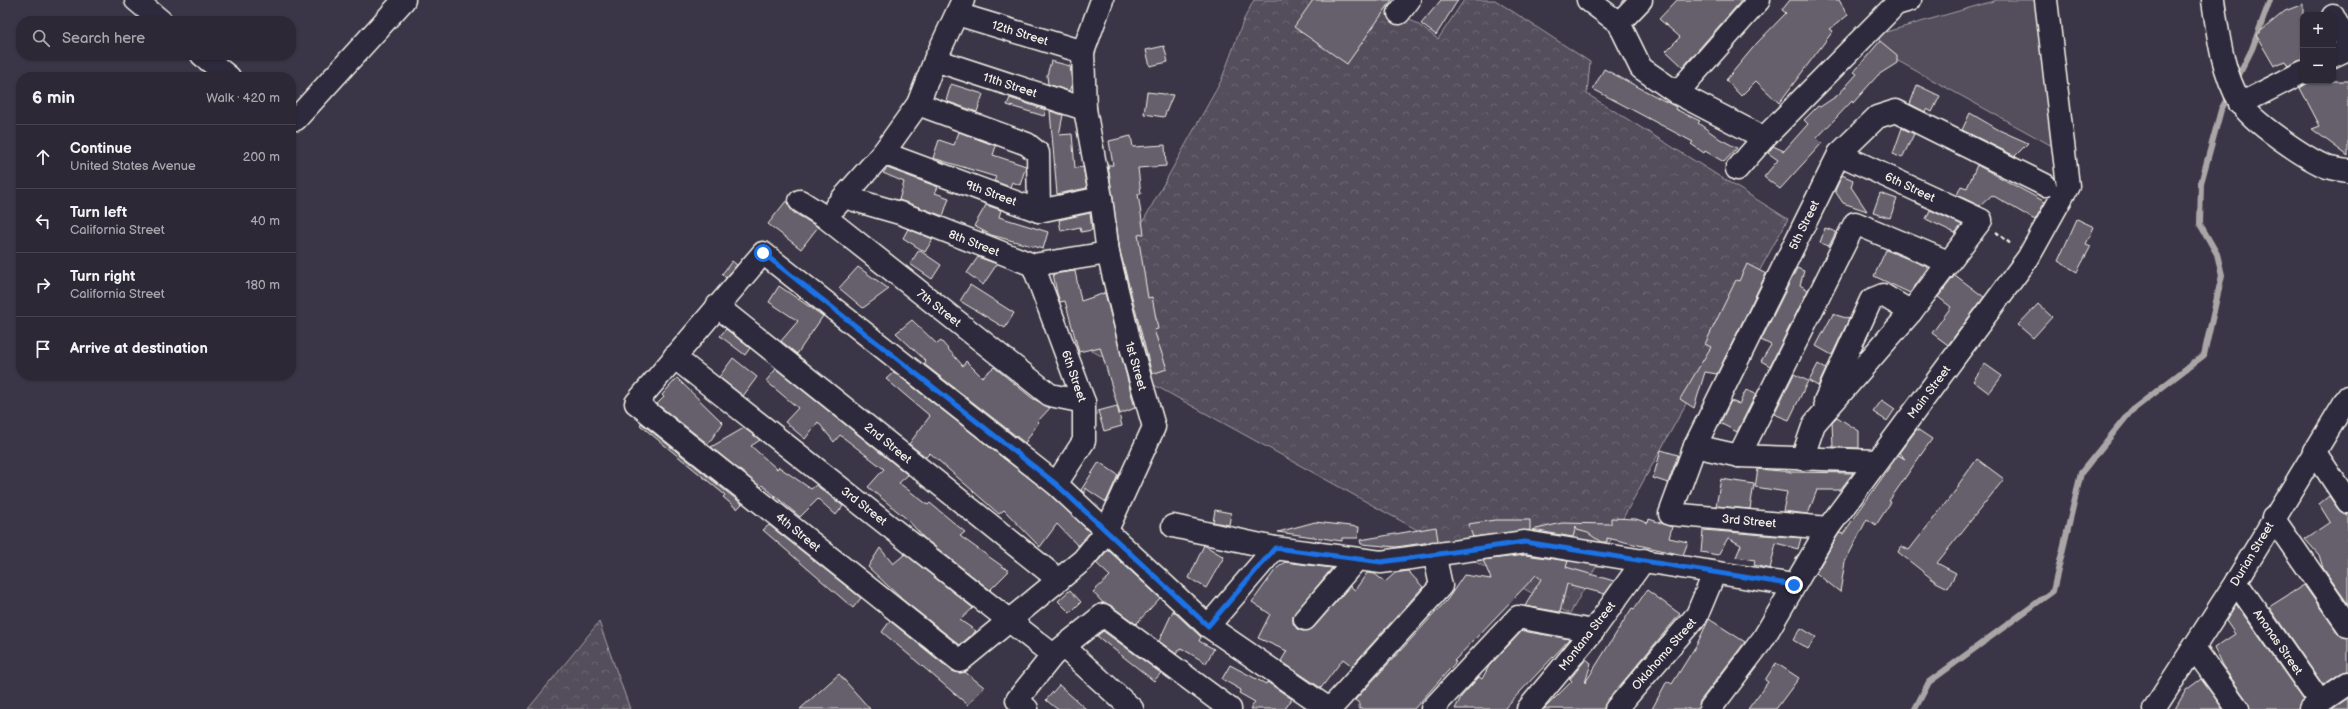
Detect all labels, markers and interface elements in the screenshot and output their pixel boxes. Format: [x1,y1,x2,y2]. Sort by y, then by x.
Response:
map controls [2300,12,2336,84]
button: + [2300,12,2336,48]
search box [16,16,296,60]
street label: 12th Street [990,18,1050,49]
icon: search [30,27,52,49]
text: Search here [62,29,145,48]
button: − [2300,48,2336,84]
street label: 11th Street [981,70,1039,101]
text: 6 min [32,88,75,108]
text: Walk · 420 m [206,90,280,106]
text: Continue [70,139,132,158]
icon: ahead [32,146,54,168]
text: 200 m [243,149,280,165]
text: United States Avenue [70,158,196,174]
street label: 6th Street [1882,169,1938,206]
street label: 9th Street [963,177,1019,210]
street label: 5th Street [1786,198,1823,252]
text: Turn left [70,203,127,222]
icon: left [32,210,54,232]
text: 40 m [250,213,280,229]
text: California Street [70,222,165,238]
street label: 8th Street [946,227,1002,260]
route start [754,244,772,262]
text: Turn right [70,267,135,286]
icon: right [32,274,54,296]
text: 180 m [245,277,280,293]
text: California Street [70,286,165,302]
street label: 7th Street [914,286,964,331]
icon: arrive [32,338,54,360]
text: Arrive at destination [70,339,208,358]
street label: 1st Street [1121,340,1150,393]
street label: 6th Street [1058,348,1089,404]
street label: Main Street [1905,363,1954,422]
street label: 2nd Street [861,420,915,467]
street label: 3rd Street [838,484,890,529]
street label: 4th Street [772,510,823,555]
street label: 3rd Street [1721,512,1777,531]
street label: Durian Street [2227,519,2278,589]
route end [1785,576,1803,594]
street label: Montana Street [1556,599,1619,674]
street label: Anonas Street [2250,607,2306,678]
street label: Oklahoma Street [1629,615,1700,693]

